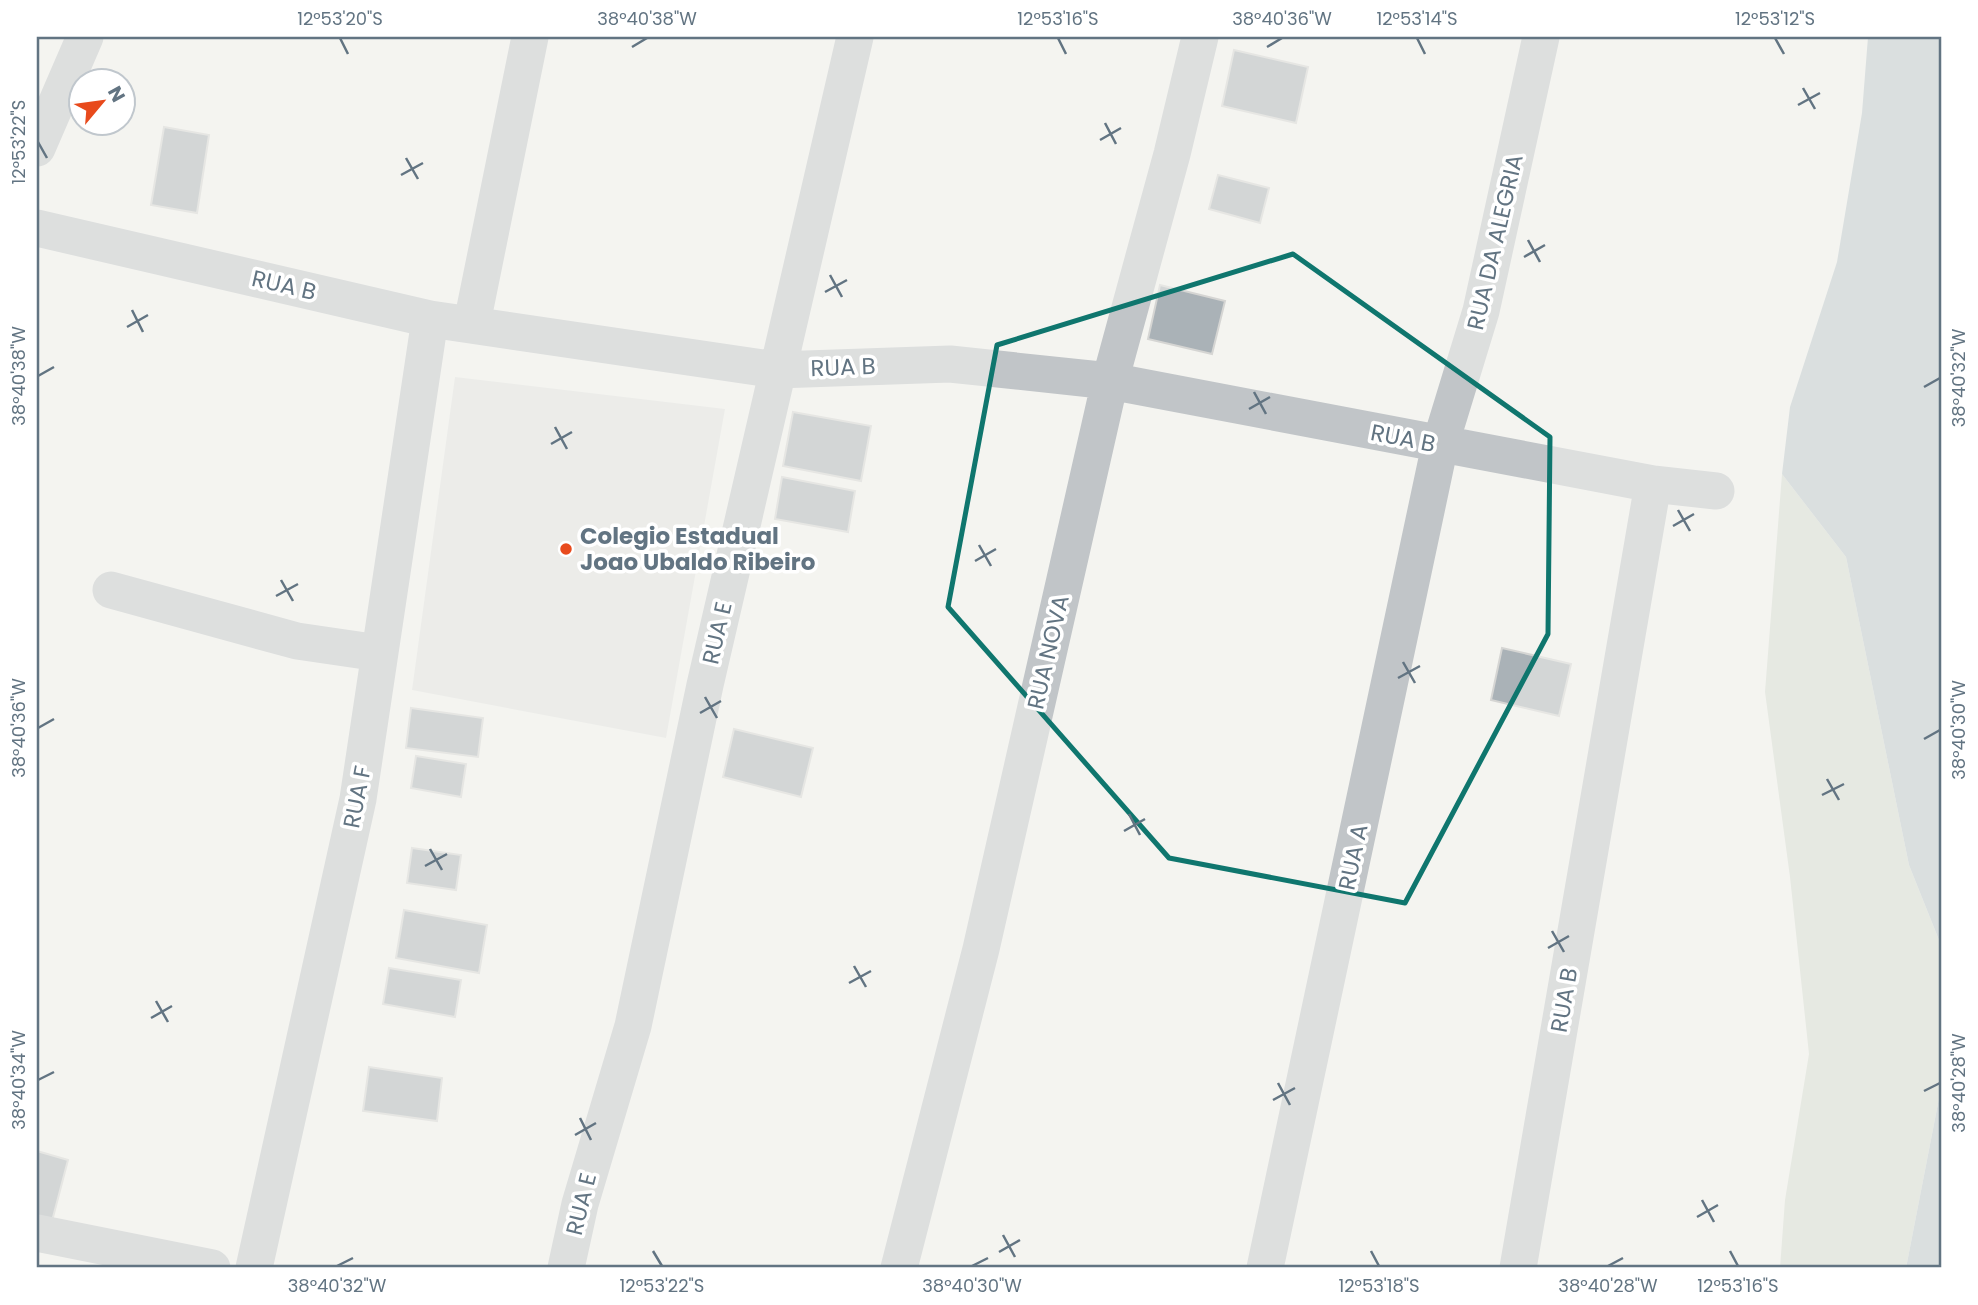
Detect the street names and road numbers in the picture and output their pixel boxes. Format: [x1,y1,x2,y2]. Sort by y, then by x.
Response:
street label: RUA DA ALEGRIA [1459,151,1531,333]
street label: RUA B [249,262,319,308]
street label: RUA B [810,350,876,384]
street label: RUA B [1368,416,1438,460]
street label: RUA NOVA [1019,592,1077,712]
street label: RUA E [694,599,740,667]
street label: RUA F [335,763,379,831]
street label: RUA A [1330,821,1376,893]
street label: RUA B [1543,965,1585,1035]
street label: RUA E [558,1170,604,1238]

